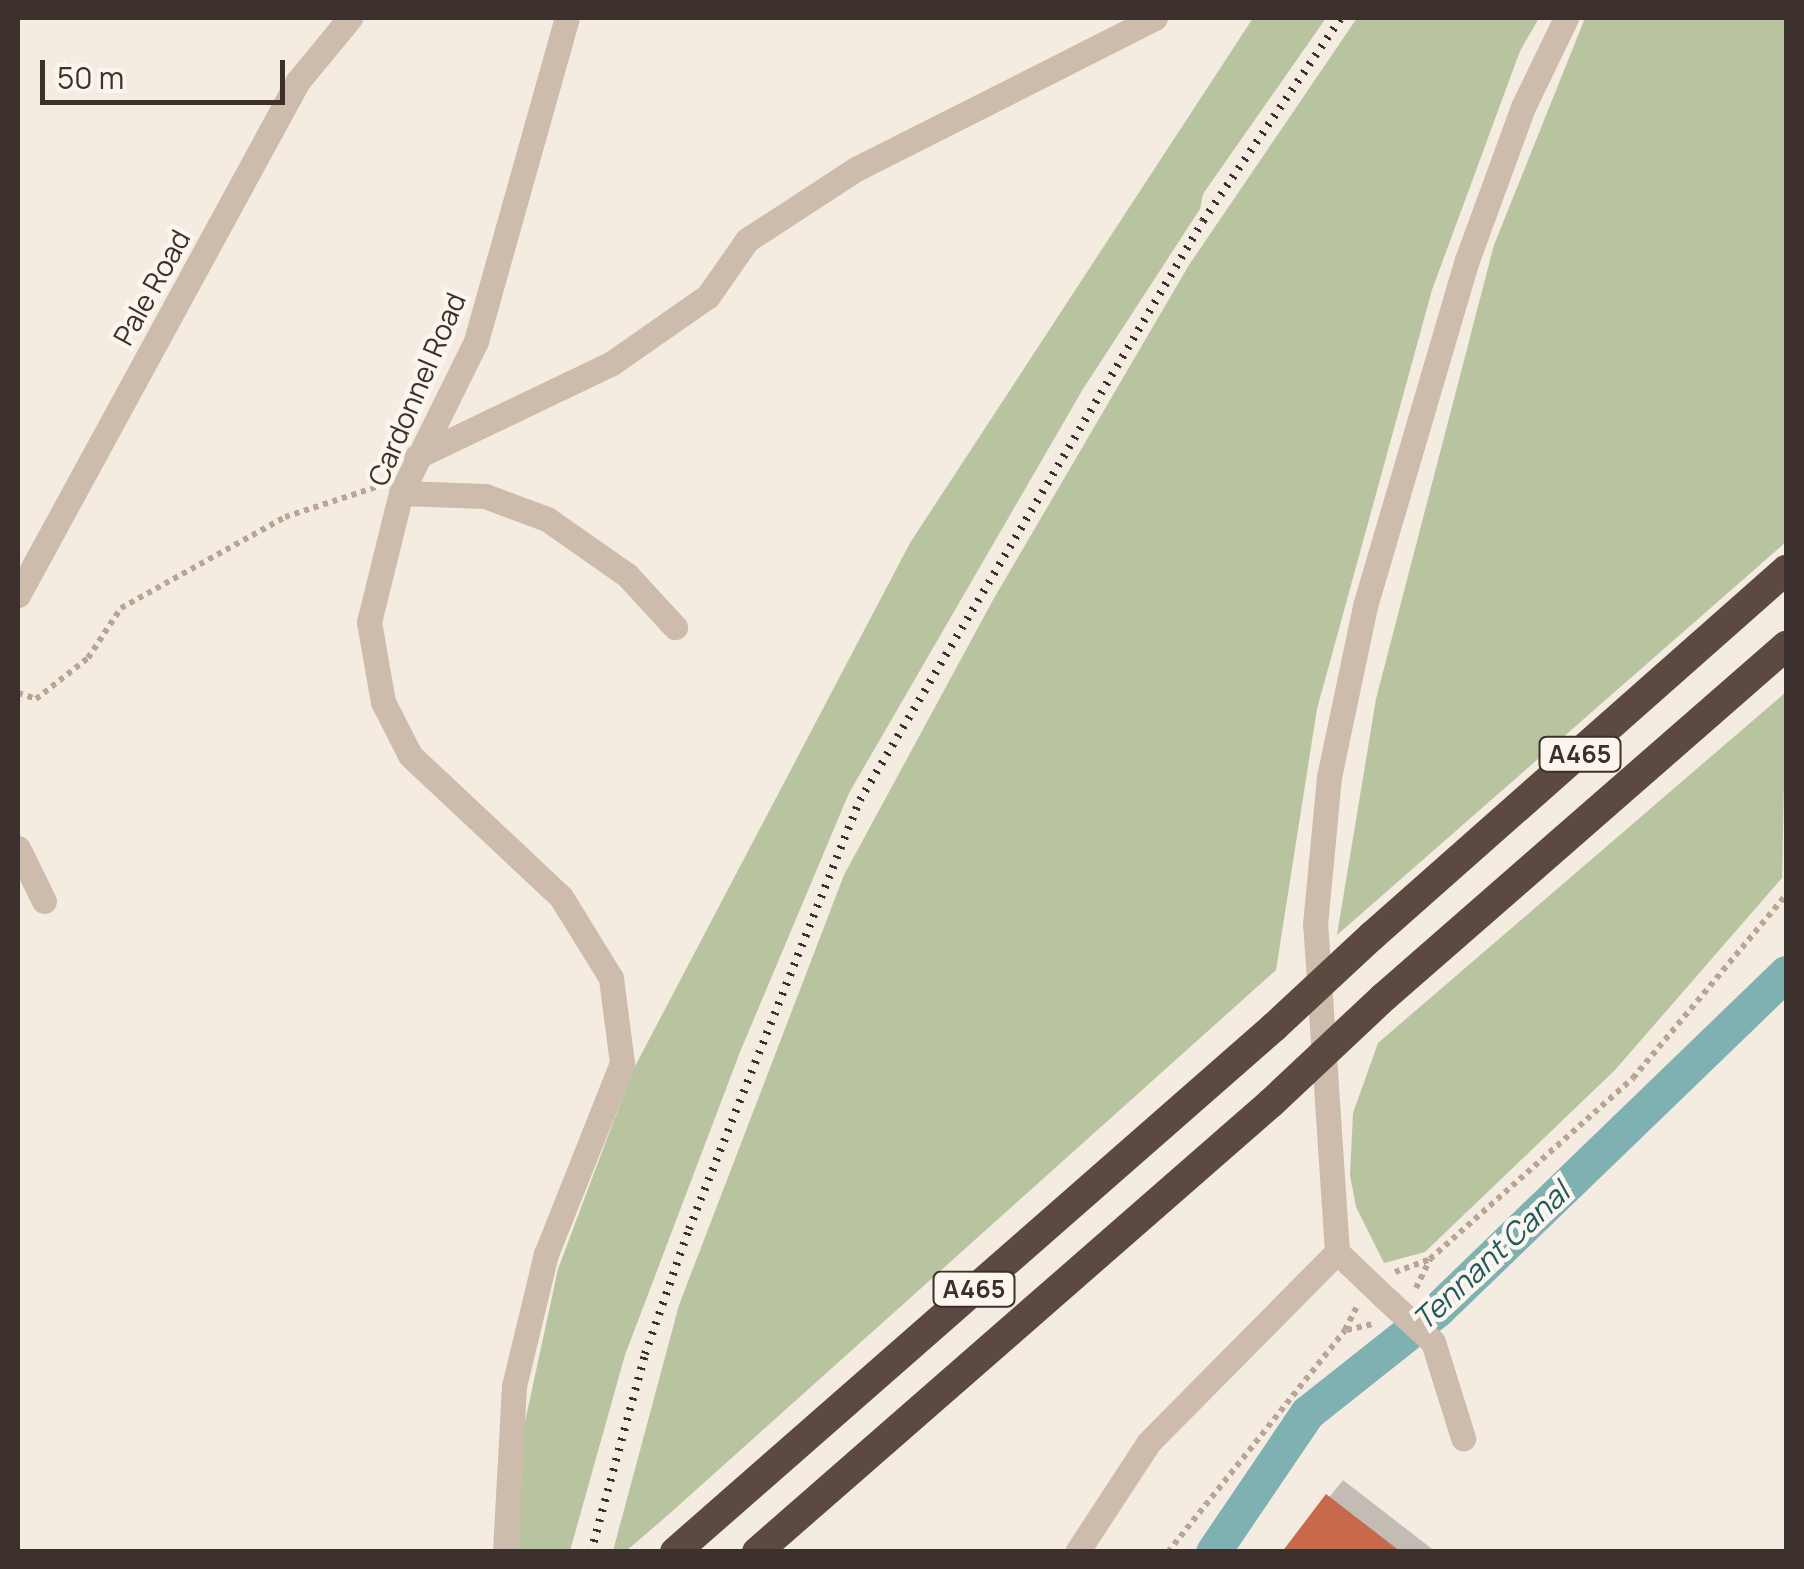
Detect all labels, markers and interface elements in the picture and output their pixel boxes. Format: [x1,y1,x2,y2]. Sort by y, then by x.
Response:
scale bar [45,40,290,102]
text: 50 m [57,57,124,98]
street label: Pale Road [106,223,196,351]
street label: Cardonnel Road [360,287,472,491]
road number: A465 [1538,734,1622,774]
water label: Tennant Canal [1405,1175,1577,1337]
road number: A465 [932,1269,1016,1309]

